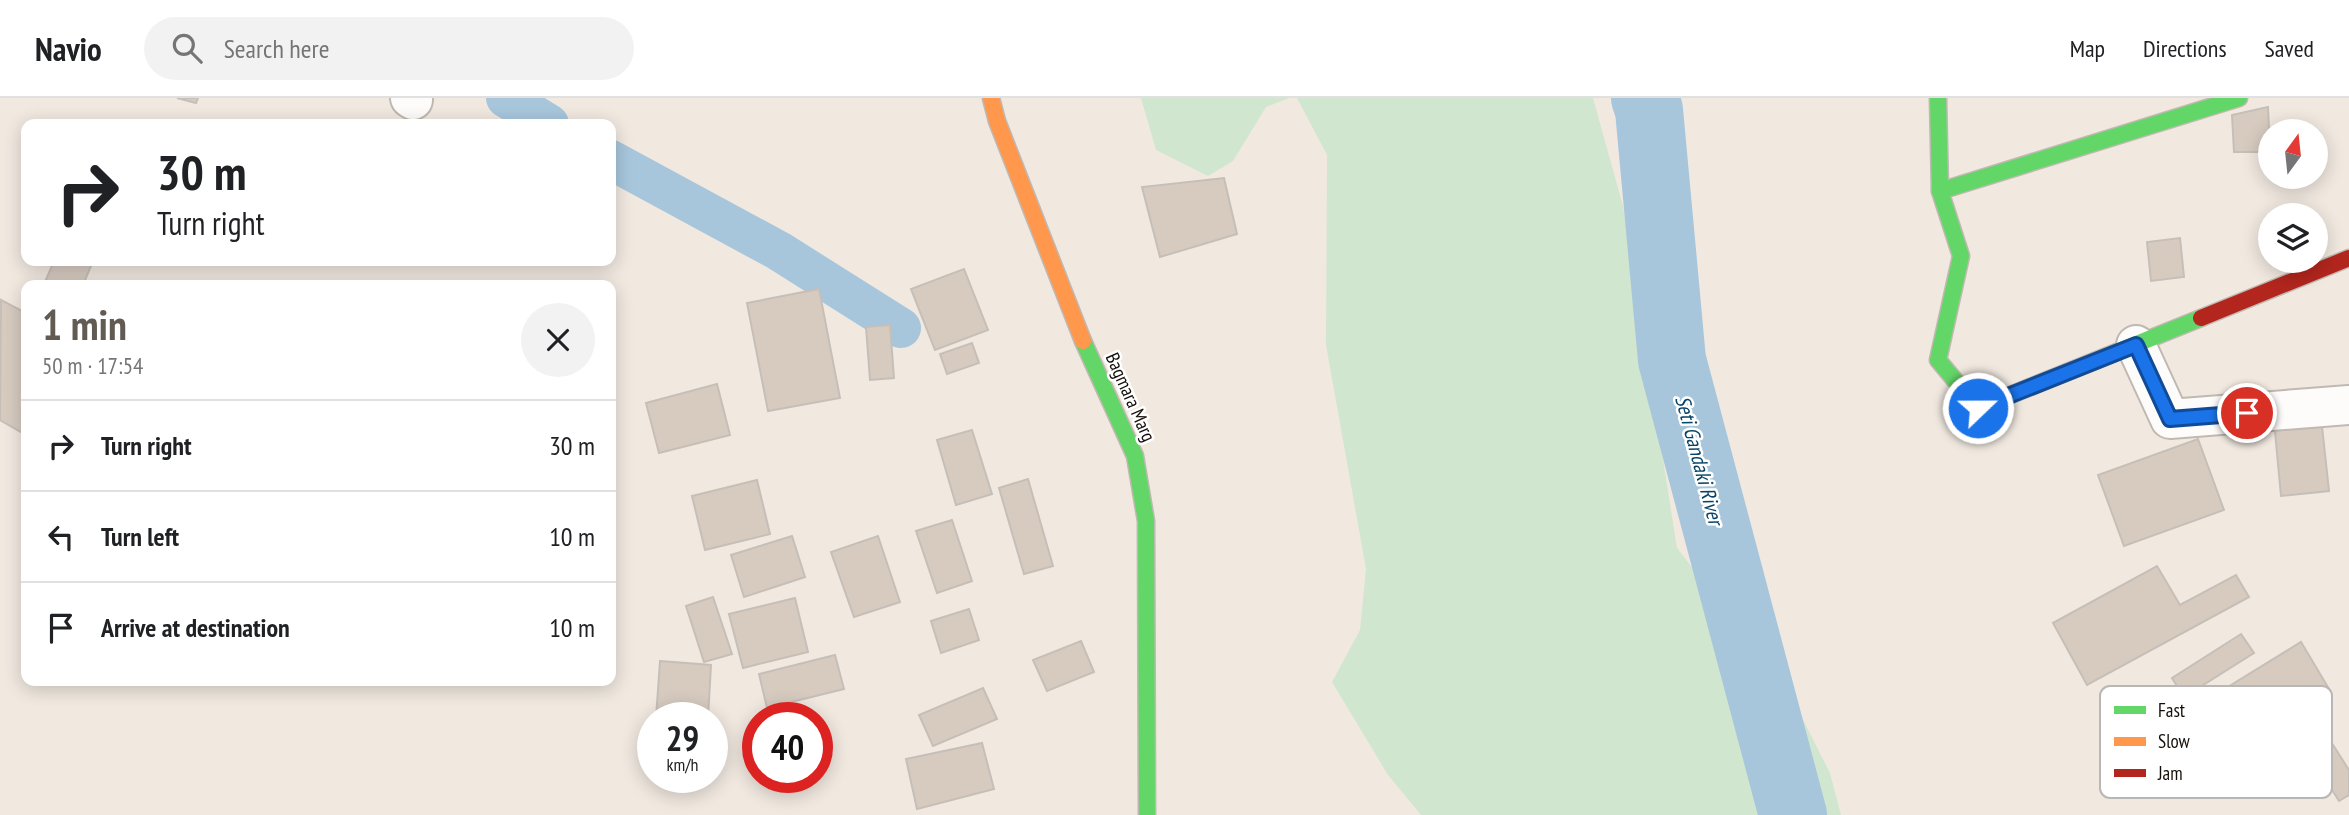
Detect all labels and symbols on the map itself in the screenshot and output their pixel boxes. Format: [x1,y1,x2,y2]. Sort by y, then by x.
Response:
north arrow [2258,119,2328,189]
street label: Bagmara Marg [1101,349,1161,445]
position arrow [1941,371,2015,445]
pin [2217,383,2277,443]
water label: Seti Gandaki River [1669,392,1730,530]
legend [2100,686,2332,798]
text: Fast [2158,698,2186,722]
speed limit sign: 40 [742,702,833,793]
text: Slow [2158,729,2191,753]
text: Jam [2157,761,2183,785]

